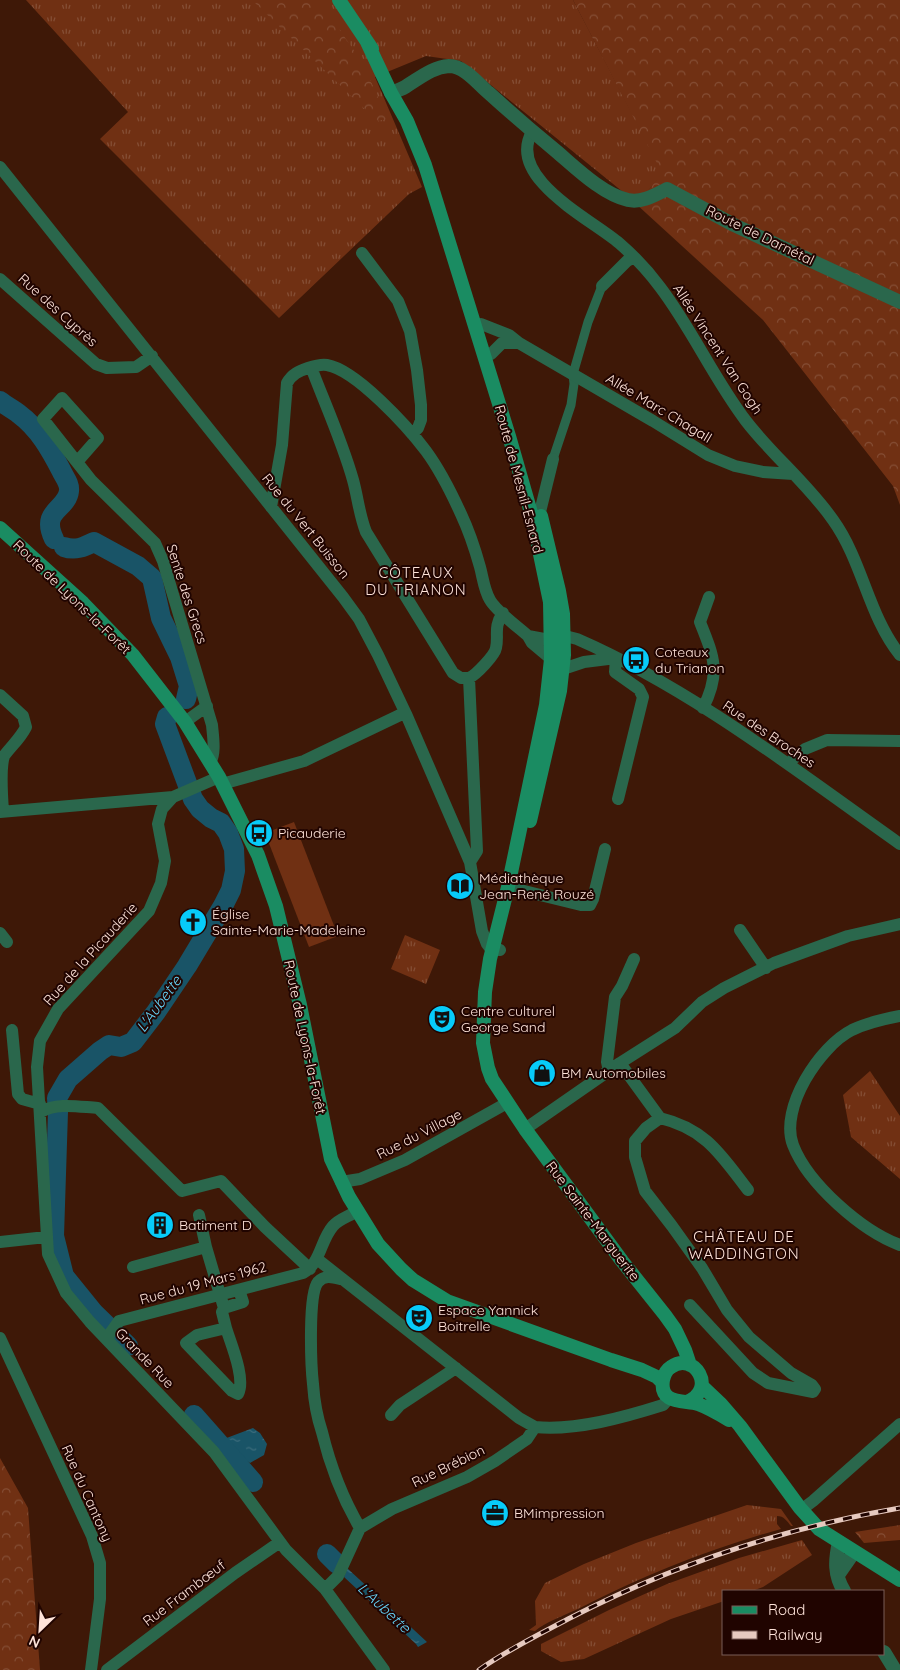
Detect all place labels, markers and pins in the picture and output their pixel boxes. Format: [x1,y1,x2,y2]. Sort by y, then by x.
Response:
place label: Coteaux du Trianon [655,643,725,677]
bus stop icon: Coteaux du Trianon [621,645,651,675]
bus stop icon: Picauderie [244,818,274,848]
place label: Picauderie [278,824,346,842]
place label: Médiathèque Jean-René Rouzé [479,869,594,903]
library icon: Médiathèque Jean-René Rouzé [445,871,475,901]
place label: Église Sainte-Marie-Madeleine [212,905,366,939]
church icon: Église Sainte-Marie-Madeleine [178,907,208,937]
place label: Centre culturel George Sand [461,1002,555,1036]
theatre icon: Centre culturel George Sand [427,1004,457,1034]
shop icon: BM Automobiles [527,1058,557,1088]
place label: BM Automobiles [561,1064,666,1082]
building icon: Batiment D [145,1210,175,1240]
place label: Batiment D [179,1216,252,1234]
place label: Espace Yannick Boitrelle [438,1301,538,1335]
theatre icon: Espace Yannick Boitrelle [404,1303,434,1333]
office icon: BMimpression [480,1498,510,1528]
place label: BMimpression [514,1504,605,1522]

